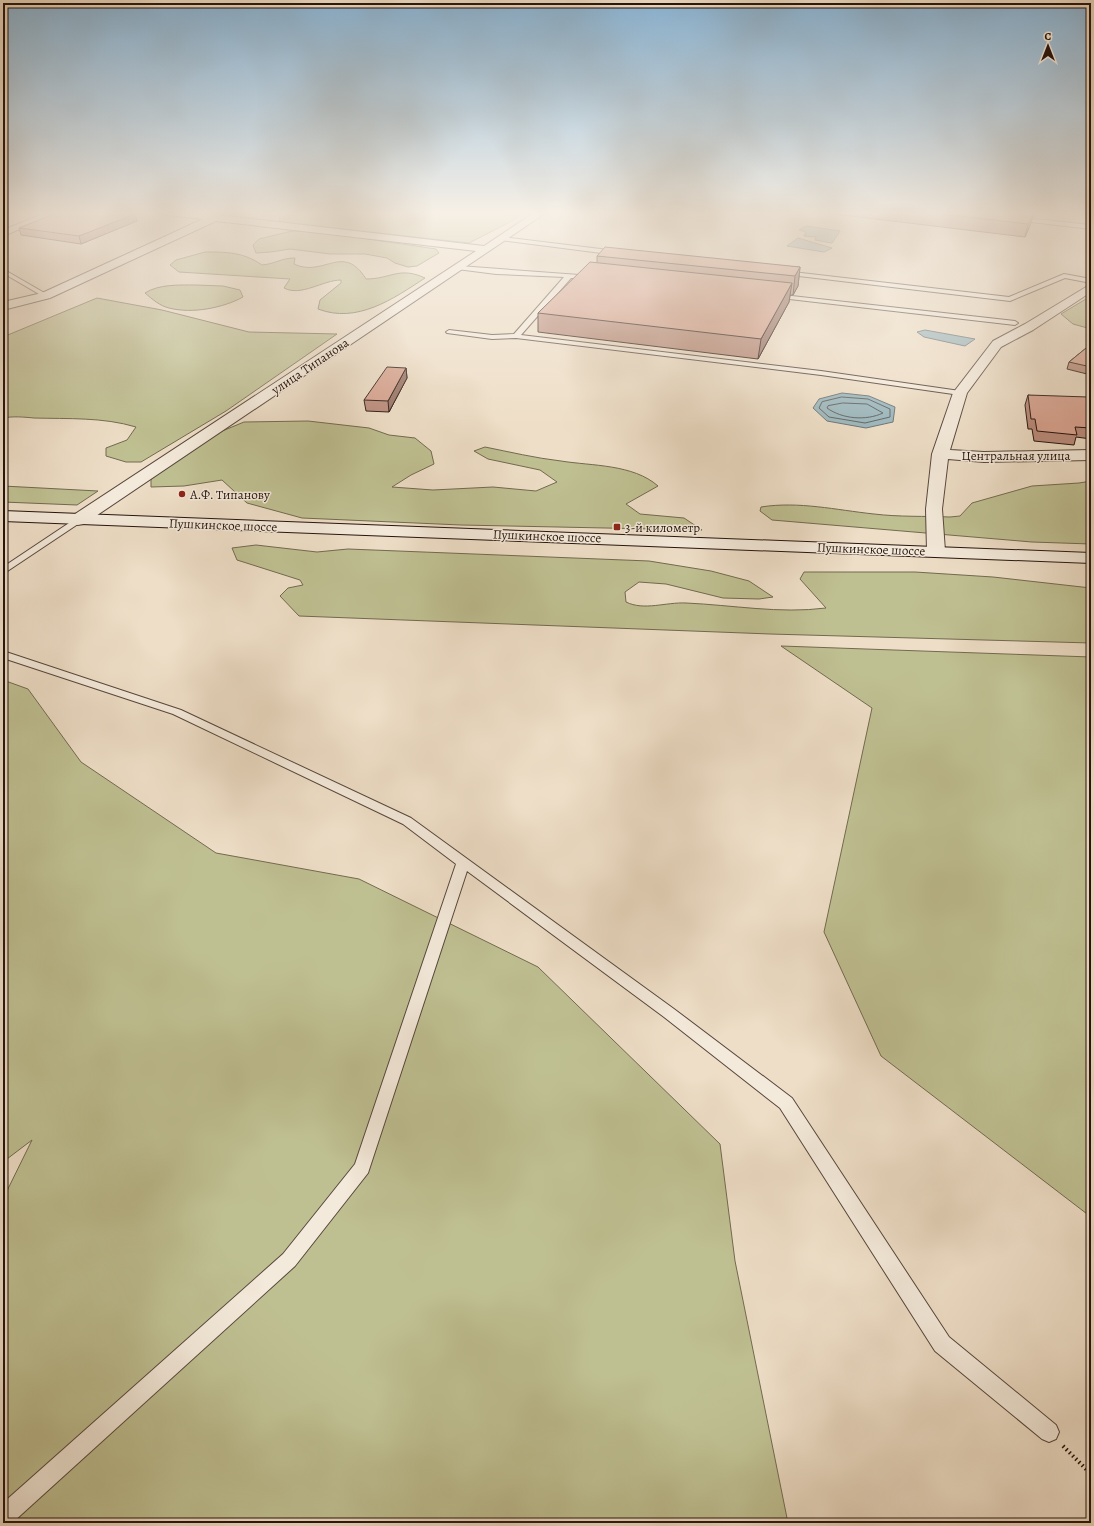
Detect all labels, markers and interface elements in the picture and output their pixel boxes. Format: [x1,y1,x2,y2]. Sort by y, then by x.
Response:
north arrow [1028,26,1068,66]
text: С [1045,29,1052,44]
street label: улица Типанова [267,334,352,399]
street label: Центральная улица [961,447,1071,464]
place label: А.Ф. Типанову [189,486,270,503]
marker: А.Ф. Типанову [177,489,187,499]
street label: Пушкинское шоссе [168,515,278,535]
place label: 3-й километр [625,519,700,536]
marker: 3-й километр [612,522,622,532]
street label: Пушкинское шоссе [492,526,602,546]
street label: Пушкинское шоссе [816,539,926,559]

